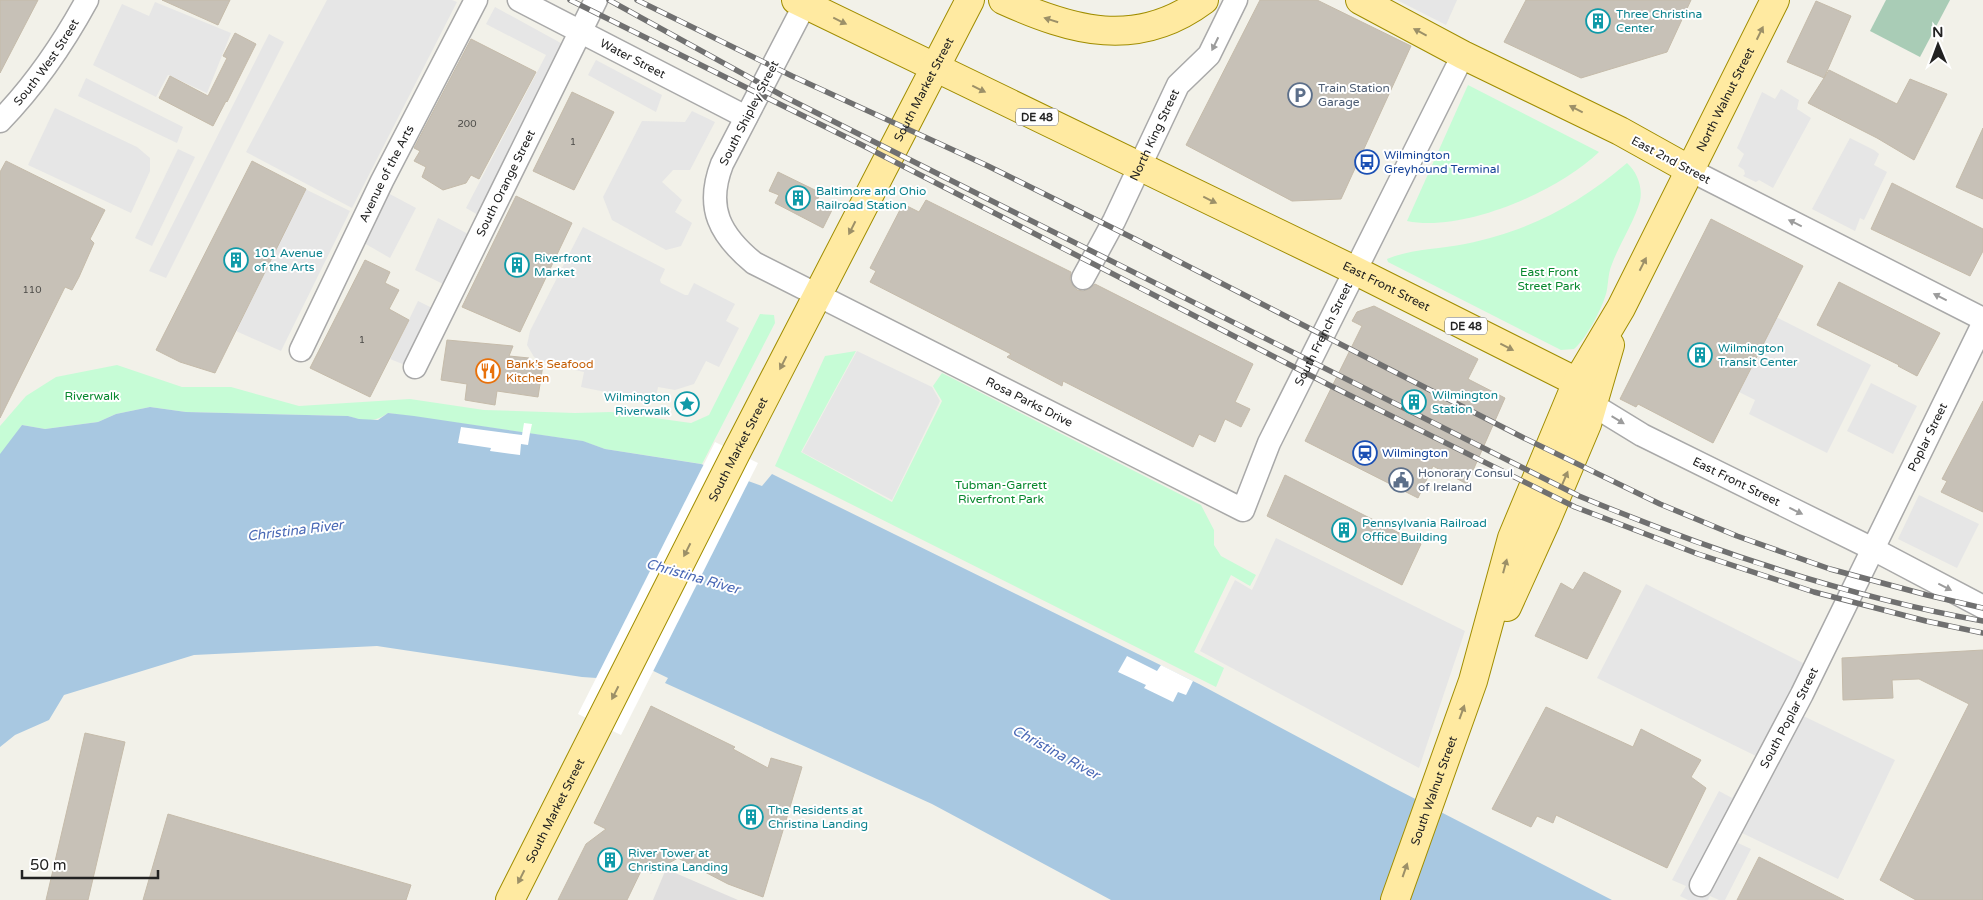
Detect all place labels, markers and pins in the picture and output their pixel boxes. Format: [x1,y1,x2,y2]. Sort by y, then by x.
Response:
place label: Three Christina Center [1616,7,1702,35]
building icon: Three Christina Center [1585,8,1611,34]
place label: Train Station Garage [1318,81,1390,109]
parking icon: Train Station Garage [1287,82,1313,108]
place label: Wilmington Greyhound Terminal [1384,148,1500,176]
bus stop icon: Wilmington Greyhound Terminal [1354,149,1380,175]
place label: Baltimore and Ohio Railroad Station [816,184,926,212]
building icon: Baltimore and Ohio Railroad Station [785,185,811,211]
place label: 101 Avenue of the Arts [254,246,323,274]
building icon: 101 Avenue of the Arts [223,247,249,273]
place label: Riverfront Market [534,251,592,279]
building icon: Riverfront Market [504,252,530,278]
place label: Wilmington Transit Center [1718,341,1798,369]
building icon: Wilmington Transit Center [1687,342,1713,368]
place label: Bank’s Seafood Kitchen [506,357,594,385]
restaurant icon: Bank’s Seafood Kitchen [475,358,501,384]
place label: Wilmington Station [1432,388,1498,416]
building icon: Wilmington Station [1401,389,1427,415]
place label: Wilmington Riverwalk [604,390,670,418]
place icon: Wilmington Riverwalk [674,391,700,417]
station icon: Wilmington [1352,440,1378,466]
place label: Wilmington [1382,446,1448,460]
place label: Honorary Consul of Ireland [1418,466,1513,494]
public building icon: Honorary Consul of Ireland [1388,467,1414,493]
place label: Pennsylvania Railroad Office Building [1362,516,1487,544]
building icon: Pennsylvania Railroad Office Building [1331,517,1357,543]
place label: The Residents at Christina Landing [768,803,868,831]
building icon: The Residents at Christina Landing [738,804,764,830]
place label: River Tower at Christina Landing [628,846,728,874]
building icon: River Tower at Christina Landing [597,847,623,873]

